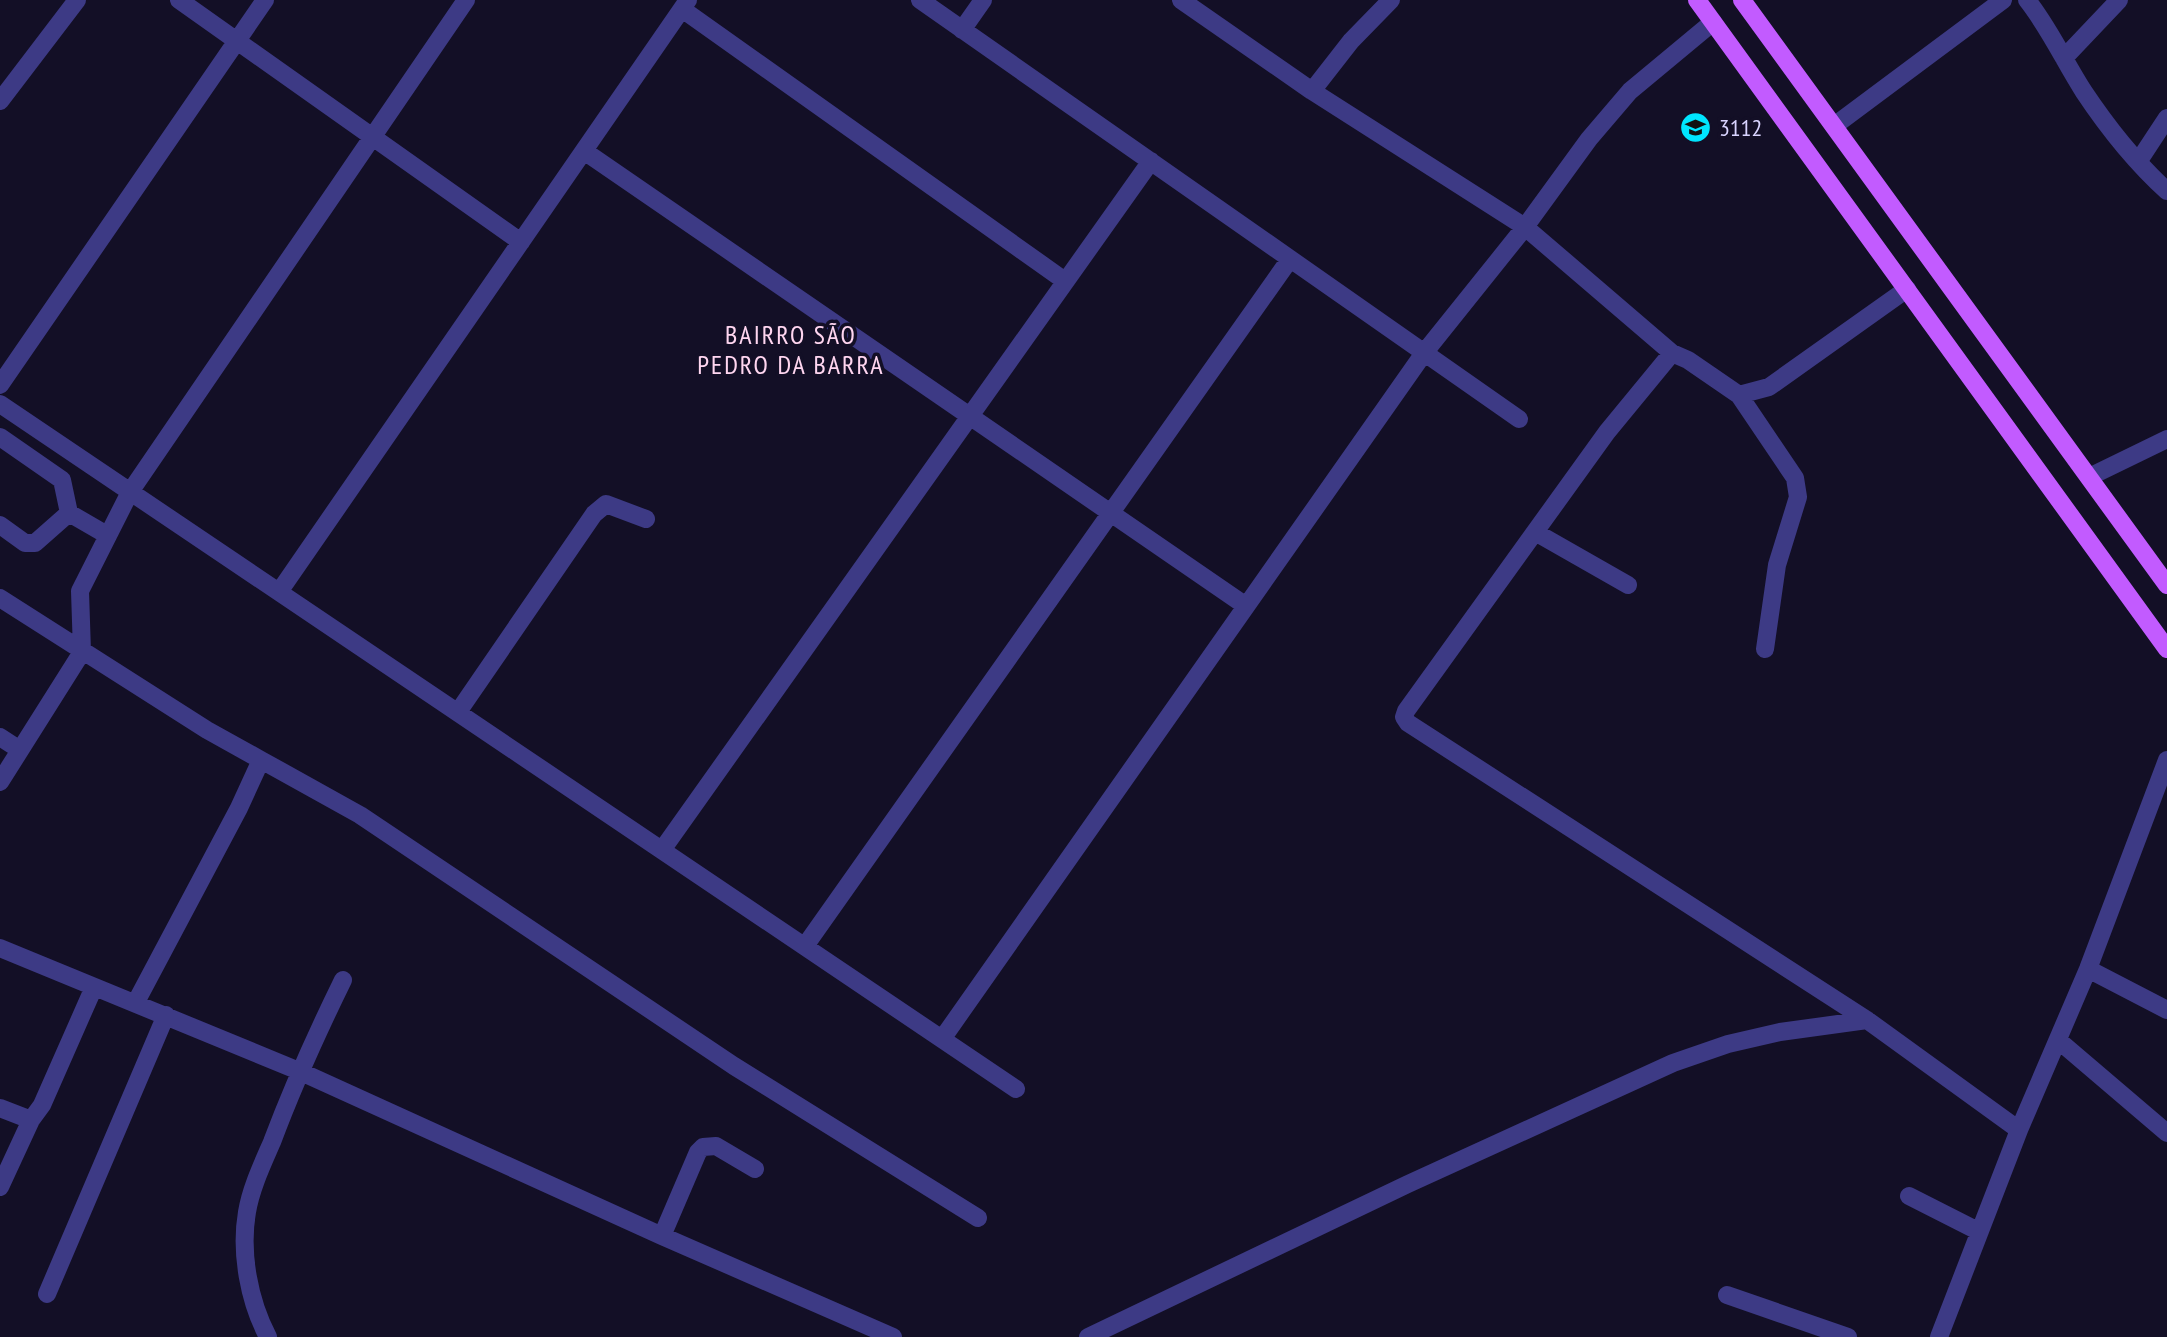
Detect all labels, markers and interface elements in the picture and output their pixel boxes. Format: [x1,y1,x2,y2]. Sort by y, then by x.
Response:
school or university icon: 3112 [1679,110,1713,144]
place label: 3112 [1719,112,1762,143]
district label: BAIRRO SÃO PEDRO DA BARRA [697,318,885,381]

